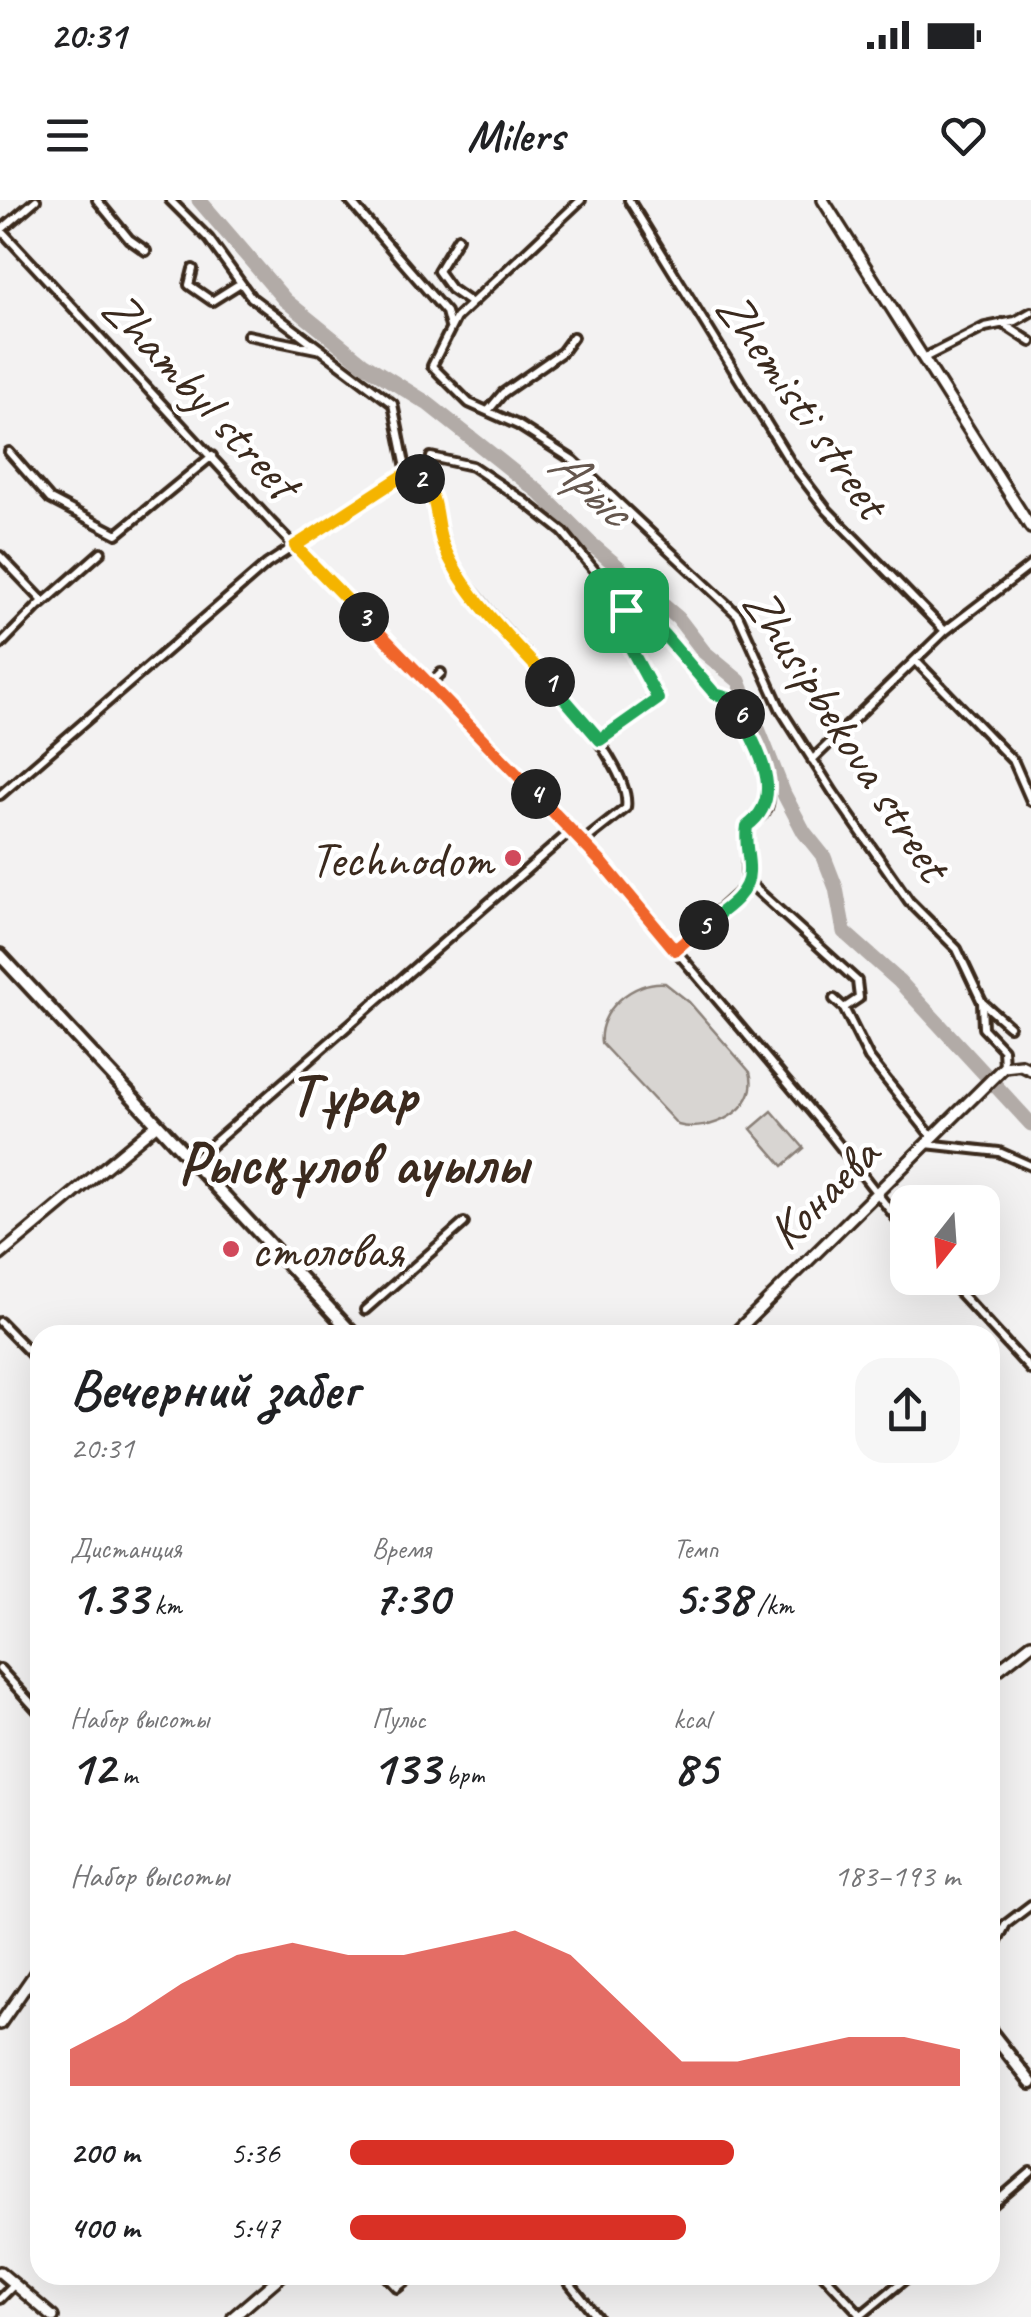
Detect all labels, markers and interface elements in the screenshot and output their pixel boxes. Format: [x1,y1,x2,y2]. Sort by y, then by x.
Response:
text: 20:31 [50,12,126,59]
text: Milers [467,107,564,164]
icon: menu [40,108,95,163]
icon: heart [936,108,991,163]
street label: Zhambyl street [89,278,318,517]
street label: Zhemisti street [702,280,906,534]
water label: Арыс [535,431,650,544]
pin: 2 [395,454,445,504]
text: 2 [414,461,426,496]
pin [584,568,669,653]
street label: Zhusipbekova street [729,576,967,896]
icon: arrive [599,583,654,638]
pin: 3 [339,592,389,642]
text: 3 [358,599,370,634]
pin: 1 [525,657,575,707]
text: 1 [544,664,556,699]
pin: 6 [715,689,765,739]
text: 6 [733,696,747,731]
pin: 4 [511,769,561,819]
text: 4 [530,776,542,811]
place label: Technodom [310,828,496,891]
marker: Technodom [502,847,524,869]
pin: 5 [679,900,729,950]
text: 5 [698,907,710,942]
district label: Тұрар Рысқұлов ауылы [178,1056,533,1201]
street label: Конаева [754,1121,895,1262]
north arrow [890,1185,1000,1295]
map controls [890,1185,1000,1295]
place label: столовая [251,1219,405,1282]
marker: столовая [220,1238,242,1260]
text: Вечерний забег [70,1354,358,1424]
button: share [855,1358,960,1463]
text: 20:31 [70,1427,134,1468]
text: Дистанция [70,1531,182,1566]
text: Время [372,1531,431,1566]
text: Темп [673,1531,718,1566]
text: 1.33 [70,1566,147,1629]
text: 7:30 [372,1566,449,1629]
text: 5:38 [673,1566,750,1629]
text: km [147,1587,182,1622]
text: /km [750,1587,793,1622]
text: Набор высоты [70,1701,209,1736]
text: Пульс [372,1701,426,1736]
text: kcal [673,1701,710,1736]
text: 12 [70,1736,115,1799]
text: 133 [372,1736,439,1799]
text: 85 [673,1736,718,1799]
text: m [115,1757,137,1792]
text: bpm [439,1757,484,1792]
text: Набор высоты [70,1855,229,1896]
text: 183–193 m [834,1855,960,1896]
text: 200 m [70,2132,139,2173]
text: 5:36 [230,2132,280,2173]
text: 400 m [70,2207,139,2248]
text: 5:47 [230,2207,280,2248]

